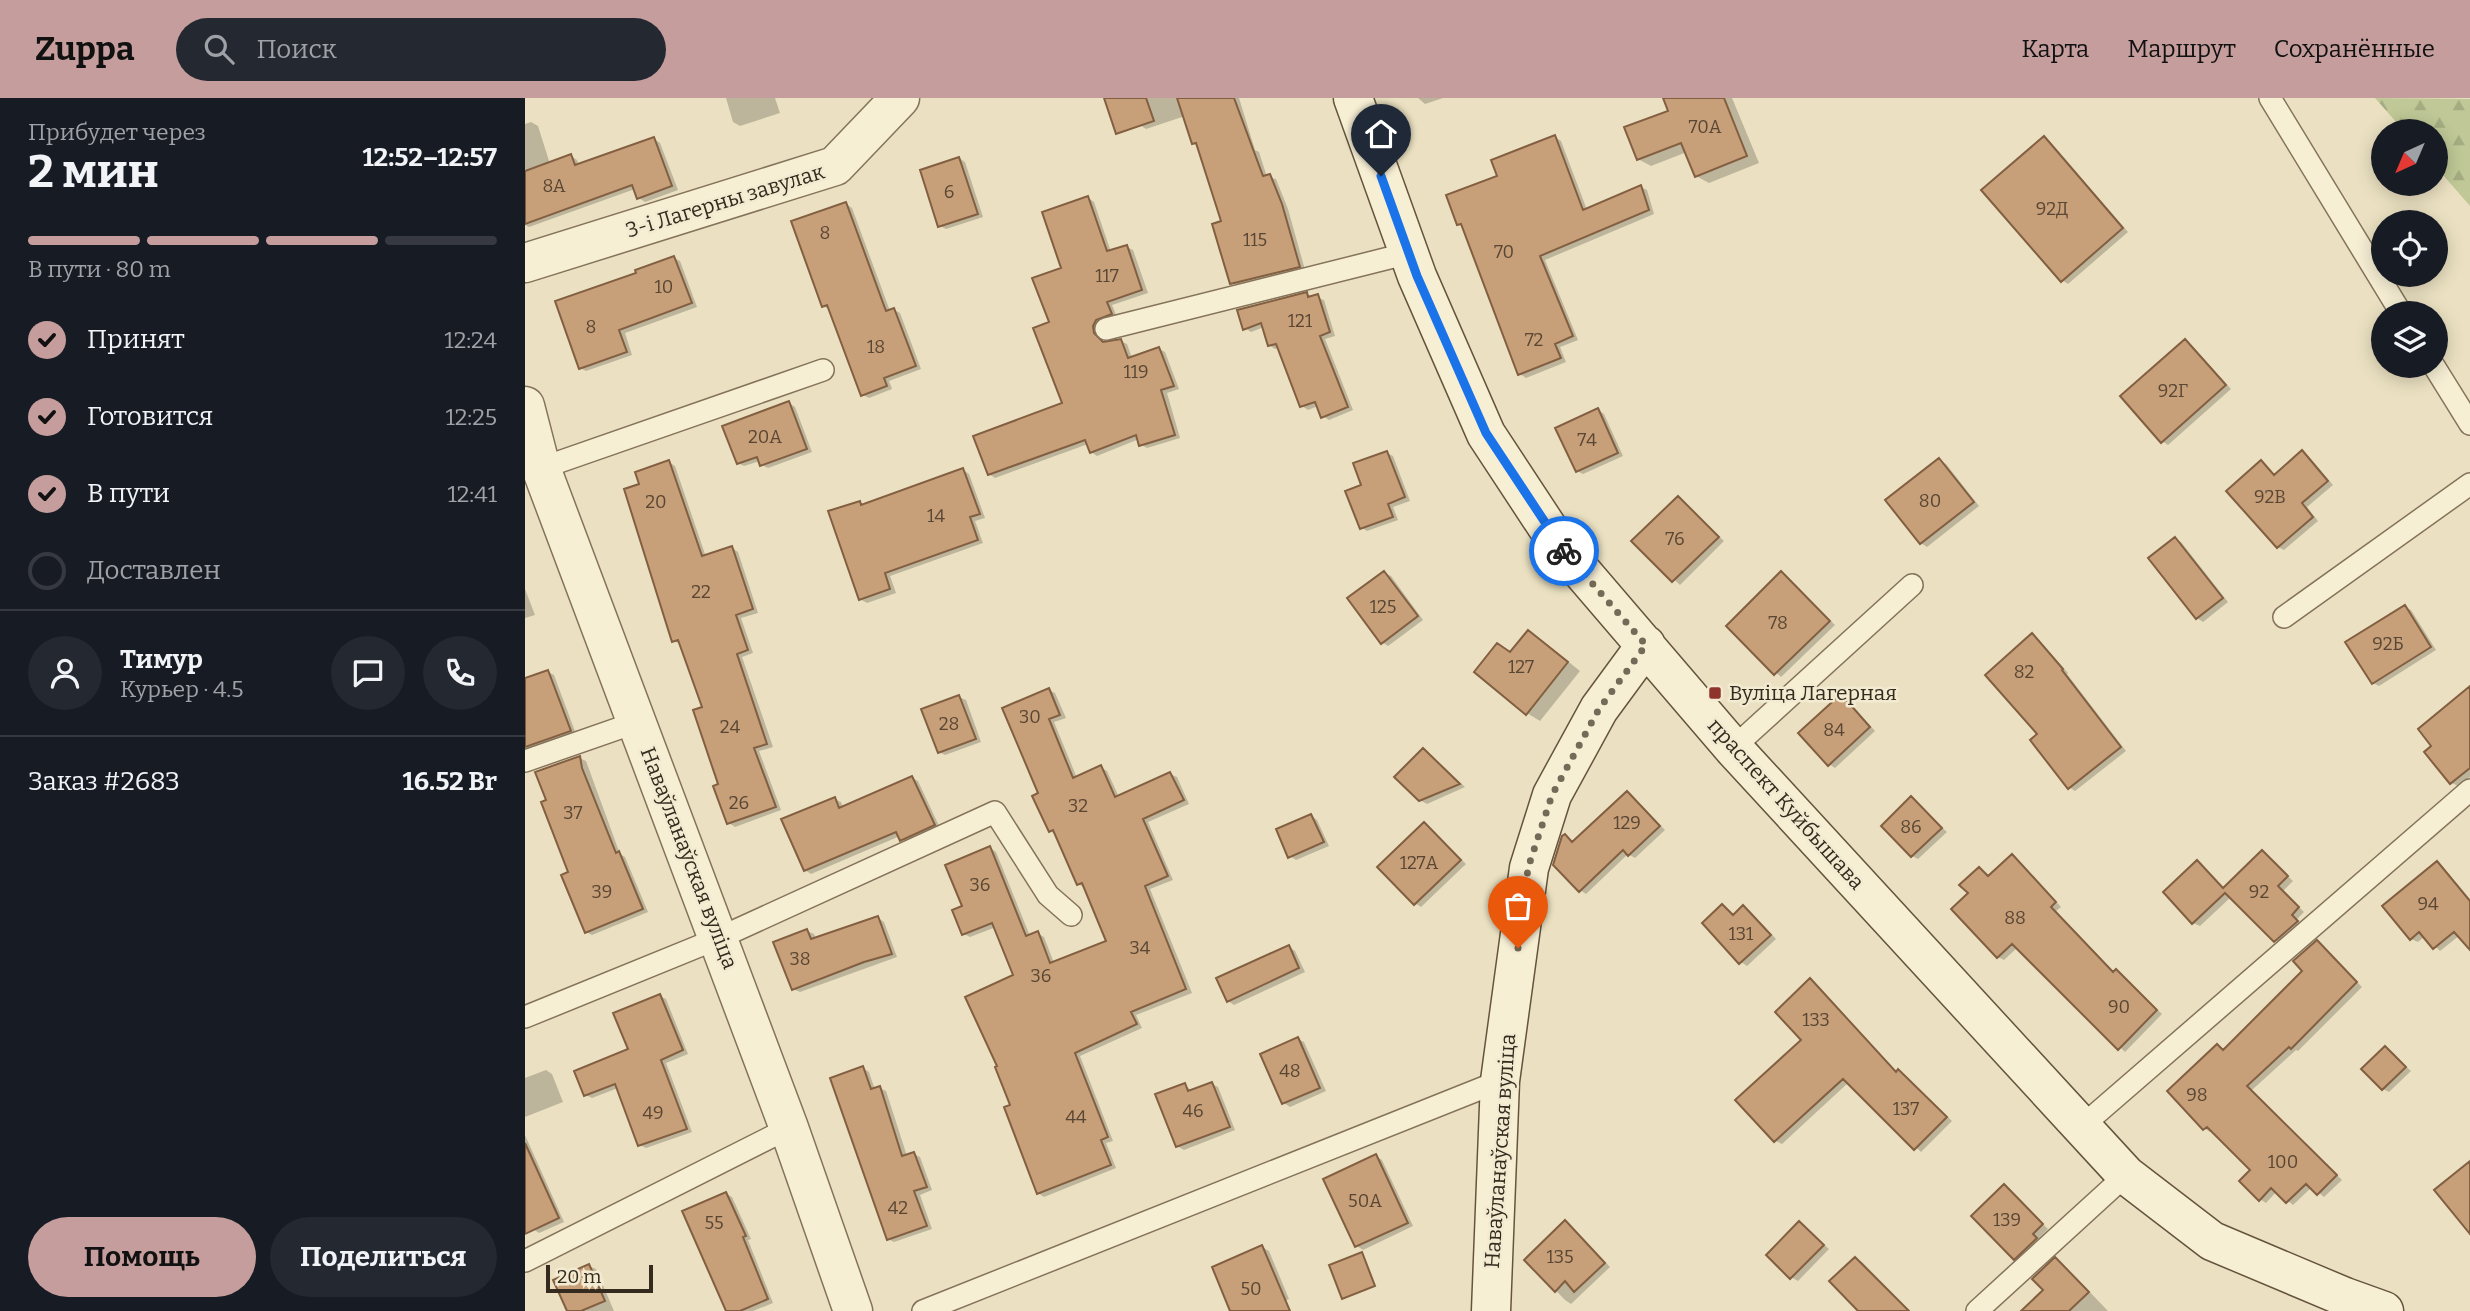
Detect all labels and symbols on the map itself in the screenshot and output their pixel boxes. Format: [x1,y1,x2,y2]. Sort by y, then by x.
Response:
pin [1351,104,1411,176]
house number: 70А [1688,116,1722,138]
north arrow [2371,119,2448,196]
street label: 3-і Лагерны завулак [623,158,828,244]
house number: 8А [543,175,566,197]
house number: 6 [944,181,954,203]
house number: 92Д [2036,198,2068,220]
house number: 8 [820,222,830,244]
house number: 115 [1243,229,1267,251]
house number: 70 [1494,241,1514,263]
house number: 117 [1095,265,1119,287]
house number: 10 [655,276,673,298]
house number: 121 [1288,310,1313,332]
house number: 8 [586,316,596,338]
house number: 72 [1525,329,1543,351]
house number: 18 [867,336,885,358]
house number: 119 [1123,361,1149,383]
house number: 92Г [2158,380,2188,402]
house number: 20А [748,426,782,448]
house number: 74 [1577,429,1597,451]
house number: 92В [2254,486,2286,508]
house number: 80 [1919,490,1941,512]
house number: 20 [645,491,667,513]
house number: 14 [927,505,945,527]
courier [1529,516,1599,586]
house number: 76 [1665,528,1685,550]
house number: 22 [691,581,711,603]
house number: 125 [1370,596,1396,618]
house number: 78 [1768,612,1788,634]
house number: 92Б [2372,633,2404,655]
house number: 127 [1508,656,1534,678]
house number: 82 [2014,661,2034,683]
place label: Вуліца Лагерная [1729,680,1897,706]
marker: Вуліца Лагерная [1707,685,1723,701]
house number: 30 [1019,706,1041,728]
house number: 28 [939,713,959,735]
street label: праспект Куйбышава [1702,713,1870,896]
house number: 24 [720,716,741,738]
house number: 84 [1823,719,1845,741]
street label: Наваўланаўская вуліца [635,743,744,973]
house number: 26 [729,792,749,814]
house number: 32 [1068,795,1088,817]
house number: 37 [563,802,583,824]
house number: 129 [1613,812,1641,834]
house number: 86 [1900,816,1922,838]
house number: 127А [1400,852,1439,874]
house number: 36 [970,874,990,896]
pin [1488,876,1548,948]
house number: 39 [592,881,612,903]
house number: 92 [2249,881,2269,903]
house number: 94 [2417,893,2439,915]
house number: 88 [2004,907,2026,929]
house number: 131 [1729,923,1754,945]
house number: 34 [1130,937,1151,959]
house number: 38 [789,948,811,970]
house number: 36 [1031,965,1051,987]
house number: 90 [2108,996,2130,1018]
house number: 133 [1802,1009,1830,1031]
street label: Наваўланаўская вуліца [1479,1032,1521,1269]
house number: 48 [1279,1060,1301,1082]
house number: 98 [2186,1084,2208,1106]
house number: 137 [1893,1098,1919,1120]
house number: 46 [1182,1100,1204,1122]
house number: 49 [642,1102,664,1124]
house number: 44 [1065,1106,1087,1128]
house number: 100 [2268,1151,2298,1173]
house number: 50А [1348,1190,1382,1212]
house number: 42 [888,1197,908,1219]
house number: 139 [1993,1209,2021,1231]
house number: 55 [704,1212,724,1234]
house number: 135 [1546,1246,1574,1268]
scale bar [546,1262,653,1294]
house number: 50 [1240,1278,1262,1300]

